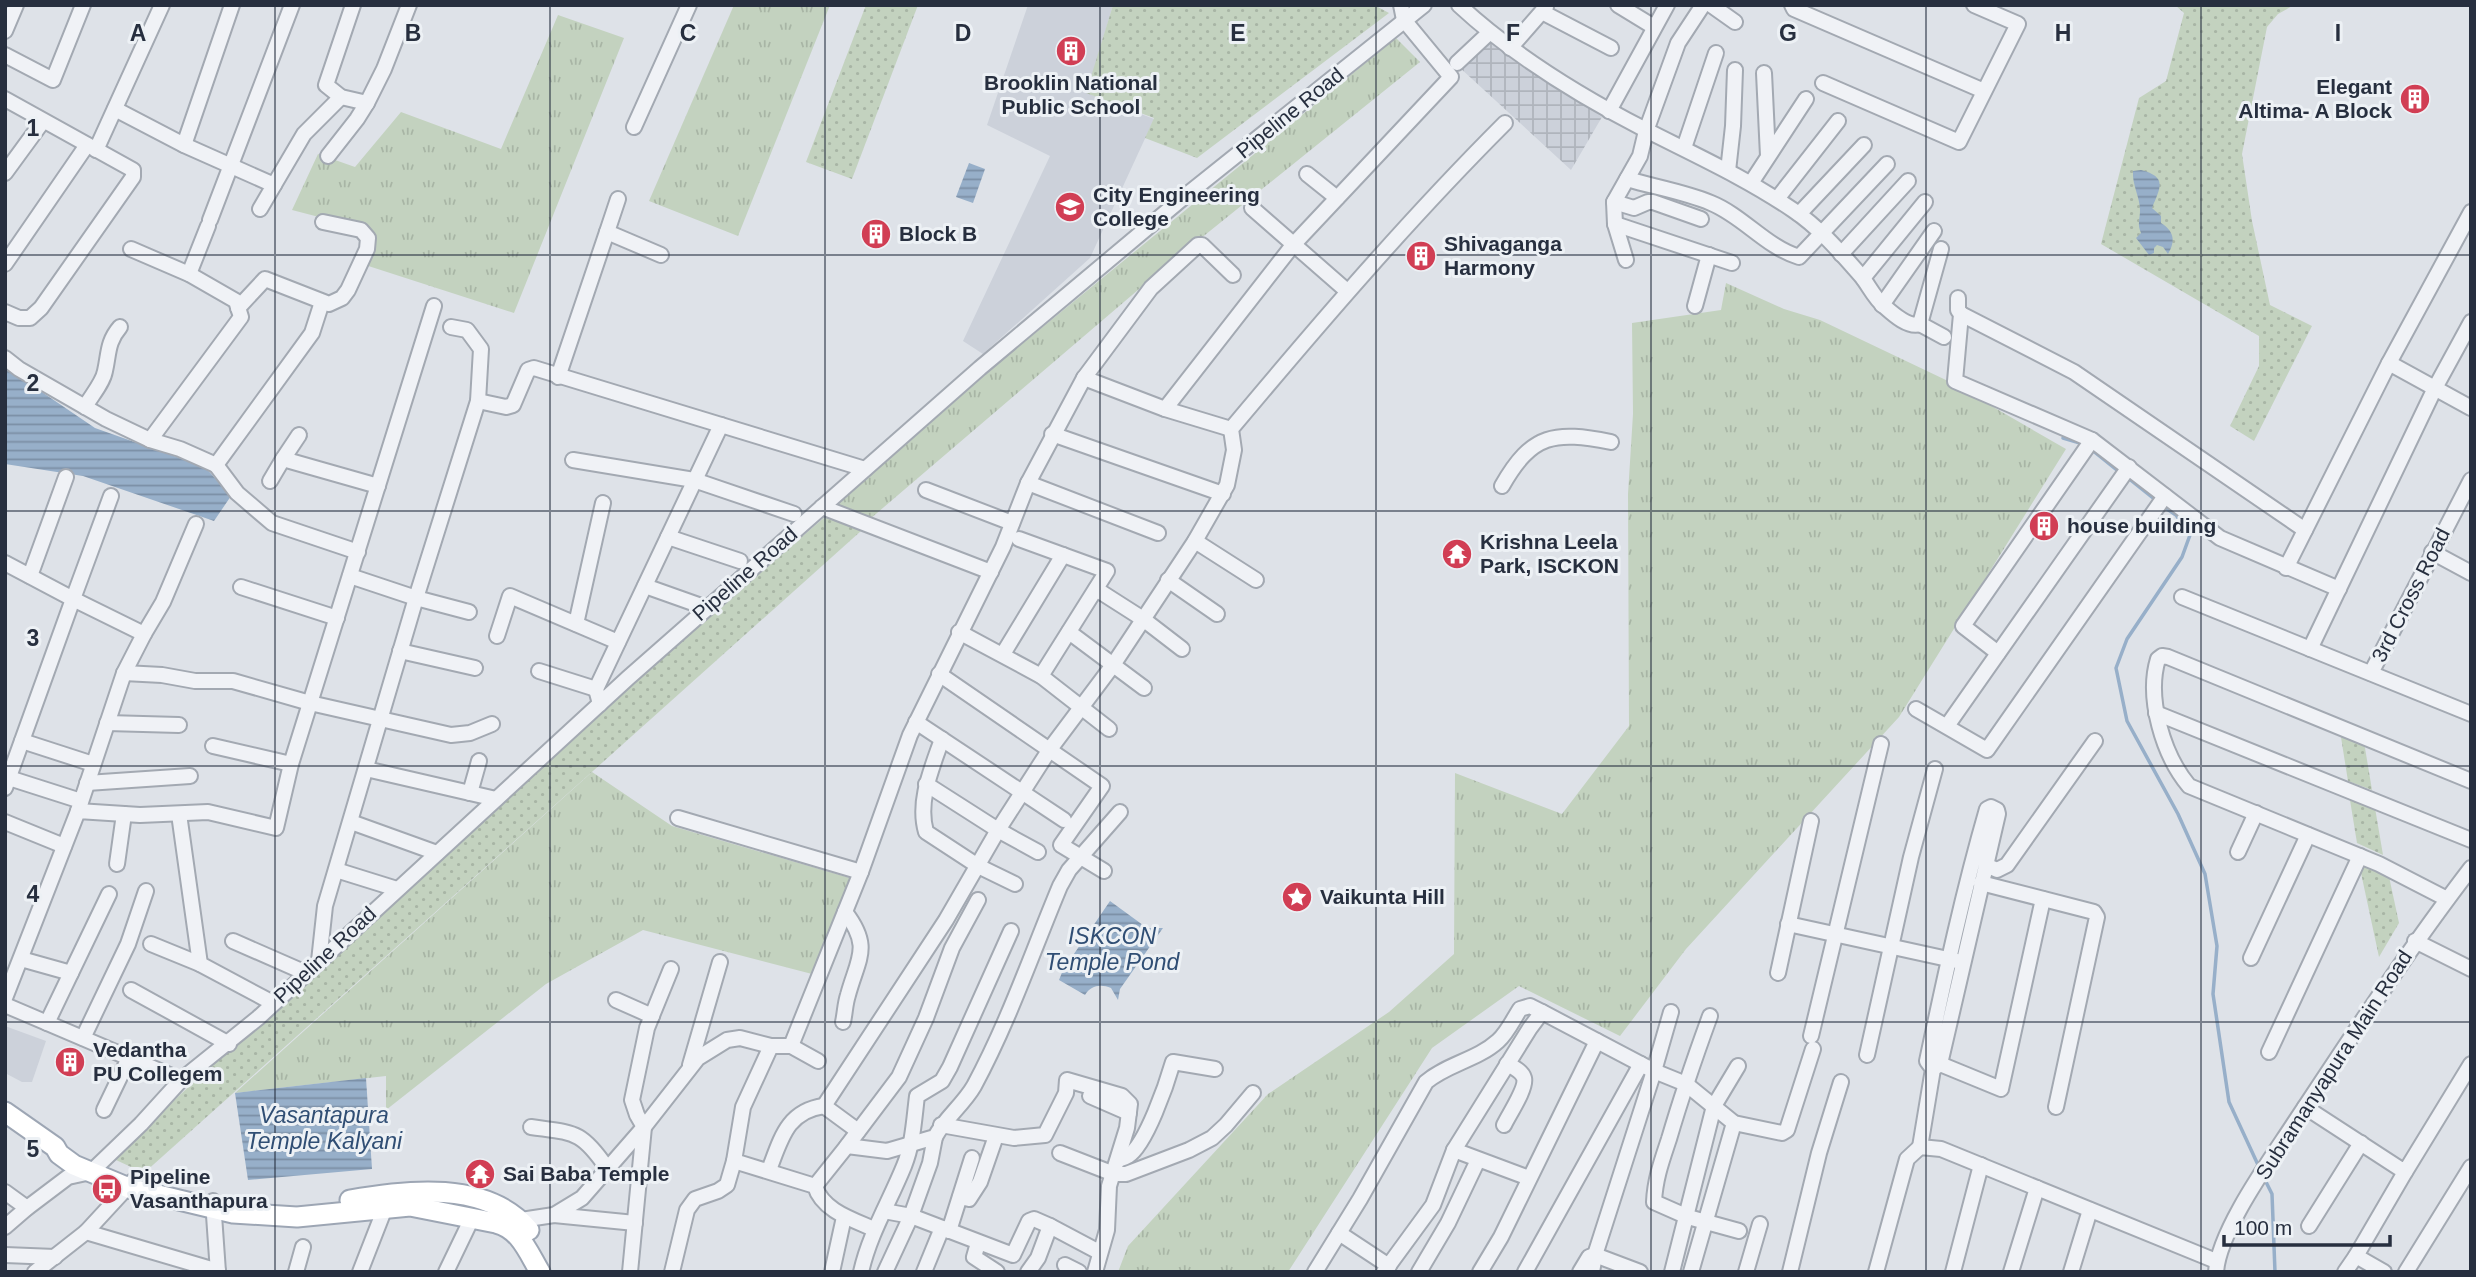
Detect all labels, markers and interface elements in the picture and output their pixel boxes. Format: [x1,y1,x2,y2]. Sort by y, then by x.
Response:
text: A [130,20,146,46]
text: B [405,20,421,46]
text: C [680,20,696,46]
text: D [955,20,971,46]
text: E [1230,20,1246,46]
text: F [1506,20,1520,46]
text: G [1779,20,1797,46]
text: H [2055,20,2071,46]
text: I [2335,20,2341,46]
building icon: Brooklin National Public School [1054,34,1088,68]
street label: Pipeline Road [1232,63,1348,163]
place label: Brooklin National Public School [984,71,1158,118]
place label: Elegant Altima- A Block [2238,75,2392,122]
building icon: Elegant Altima- A Block [2398,82,2432,116]
text: 1 [27,115,40,141]
place label: City Engineering College [1093,183,1260,230]
school or university icon: City Engineering College [1053,190,1087,224]
building icon: Block B [859,217,893,251]
place label: Block B [899,222,977,245]
place label: Shivaganga Harmony [1444,232,1562,279]
building icon: Shivaganga Harmony [1404,239,1438,273]
text: 2 [27,370,39,396]
building icon: house building [2027,509,2061,543]
place label: house building [2067,514,2216,537]
street label: Pipeline Road [688,522,802,625]
street label: 3rd Cross Road [2367,524,2454,666]
place label: Krishna Leela Park, ISCKON [1480,530,1619,577]
temple icon: Krishna Leela Park, ISCKON [1440,537,1474,571]
text: 3 [27,625,39,651]
place icon: Vaikunta Hill [1280,880,1314,914]
text: 4 [27,881,40,907]
place label: Vaikunta Hill [1320,885,1445,908]
street label: Pipeline Road [269,902,380,1008]
water label: ISKCON Temple Pond [1045,923,1181,975]
street label: Subramanyapura Main Road [2251,946,2416,1184]
place label: Vedantha PU Collegem [93,1038,223,1085]
building icon: Vedantha PU Collegem [53,1045,87,1079]
water label: Vasantapura Temple Kalyani [246,1102,403,1154]
text: 5 [27,1136,40,1162]
temple icon: Sai Baba Temple [463,1157,497,1191]
place label: Sai Baba Temple [503,1162,670,1185]
place label: Pipeline Vasanthapura [130,1165,268,1212]
bus stop icon: Pipeline Vasanthapura [90,1172,124,1206]
scale bar [2224,1204,2390,1248]
text: 100 m [2234,1216,2292,1239]

